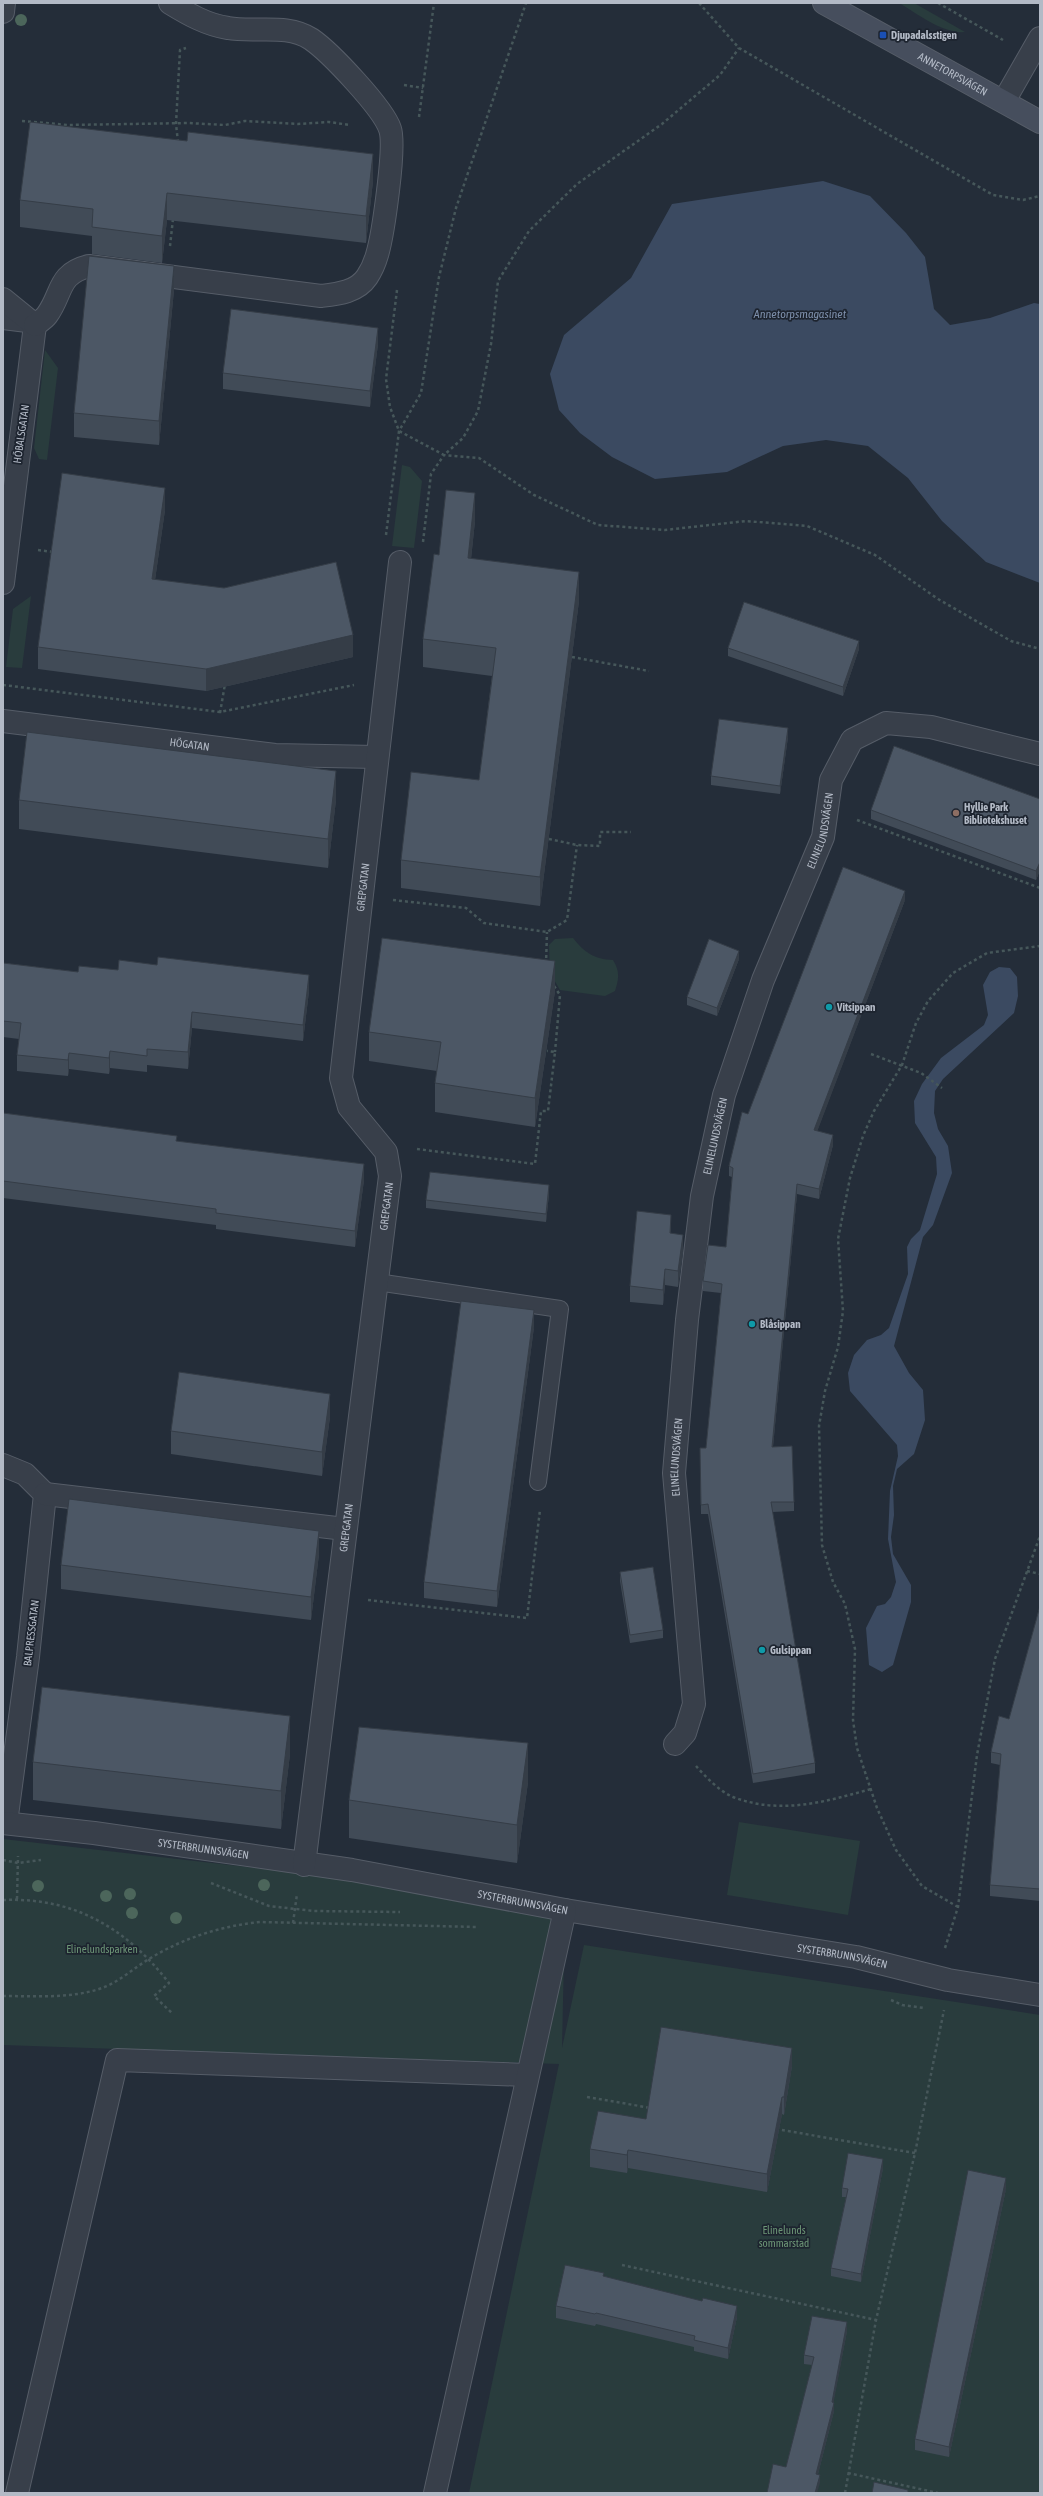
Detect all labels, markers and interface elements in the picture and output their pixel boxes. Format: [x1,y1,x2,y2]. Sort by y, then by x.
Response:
place label: Djupadalsstigen [891,29,957,41]
marker: Djupadalsstigen [878,30,888,40]
street label: ANNETORPSVÄGEN [916,50,989,98]
water label: Annetorpsmagasinet [753,307,847,321]
street label: HÖBALSGATAN [11,404,31,464]
street label: HÖGATAN [169,736,210,753]
street label: ELINELUNDSVÄGEN [804,792,835,870]
place label: Hyllie Park Bibliotekshuset [964,801,1028,826]
marker: Hyllie Park Bibliotekshuset [951,808,961,818]
street label: GREPGATAN [354,862,372,912]
place label: Vitsippan [836,1001,875,1013]
marker: Vitsippan [824,1002,834,1012]
street label: ELINELUNDSVÄGEN [701,1096,729,1176]
street label: GREPGATAN [377,1181,395,1231]
place label: Blåsippan [760,1318,801,1330]
marker: Blåsippan [747,1319,757,1329]
street label: ELINELUNDSVÄGEN [668,1417,685,1497]
street label: GREPGATAN [337,1503,355,1552]
street label: BALPRESSGATAN [21,1599,41,1667]
place label: Gulsippan [770,1644,811,1656]
marker: Gulsippan [757,1645,767,1655]
street label: SYSTERBRUNNSVÄGEN [157,1836,250,1861]
street label: SYSTERBRUNNSVÄGEN [477,1888,569,1916]
street label: SYSTERBRUNNSVÄGEN [796,1942,889,1971]
park label: Elinelundsparken [66,1943,138,1955]
park label: Elinelunds sommarstad [759,2224,809,2249]

